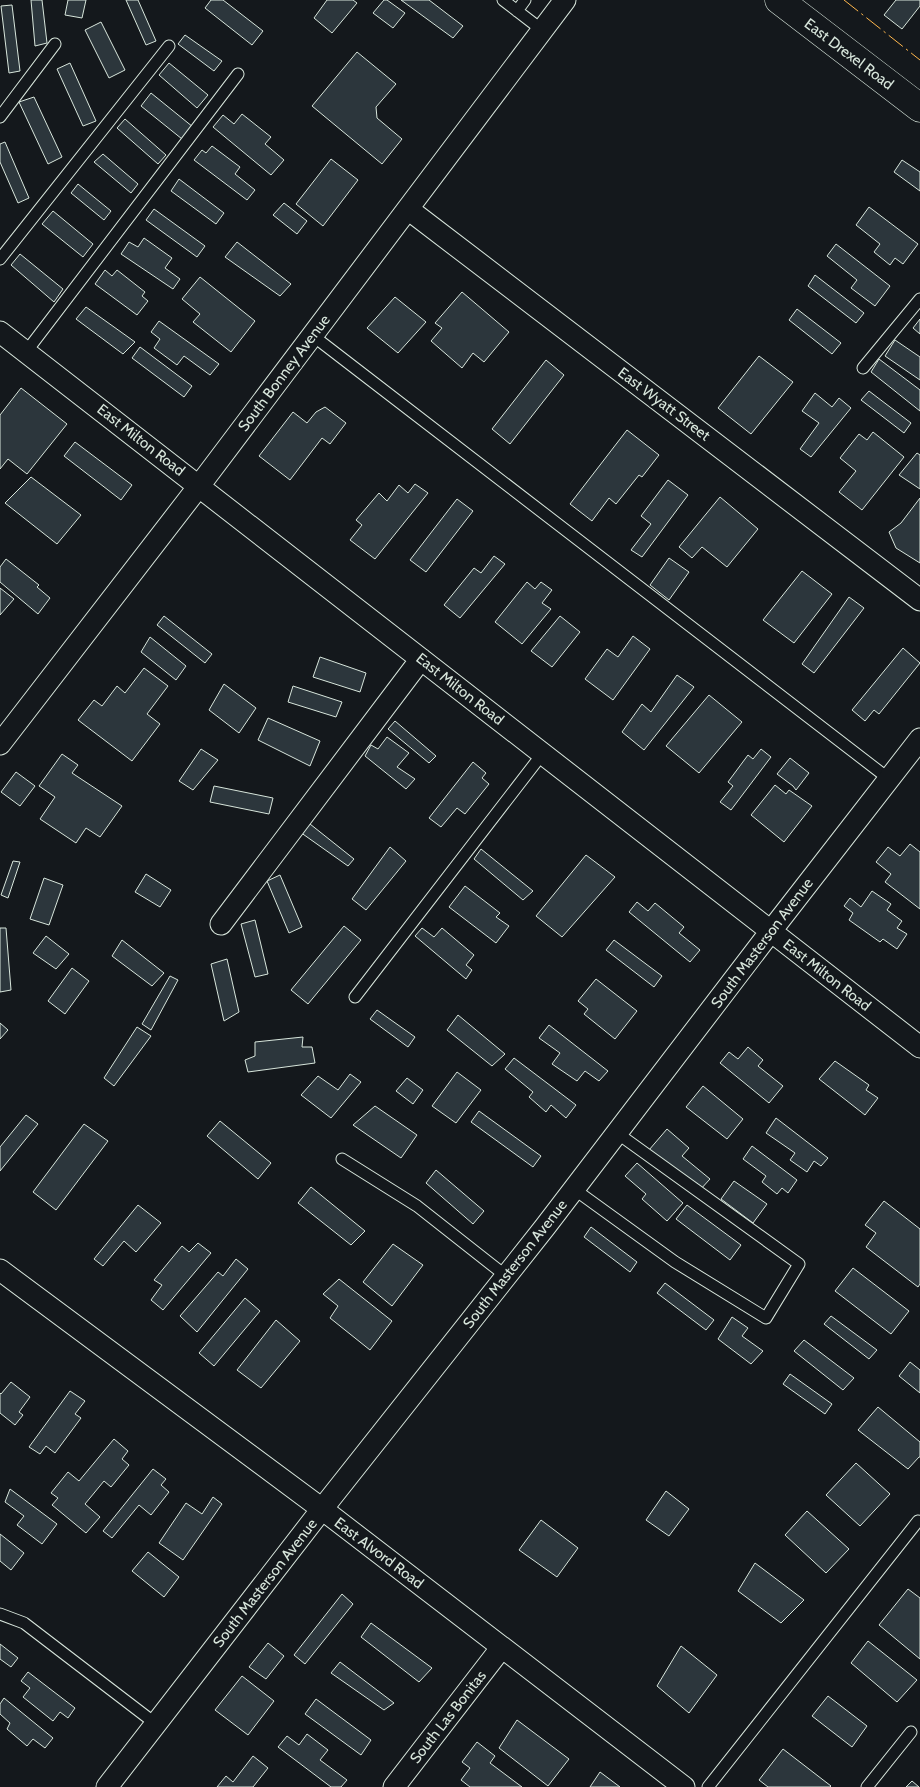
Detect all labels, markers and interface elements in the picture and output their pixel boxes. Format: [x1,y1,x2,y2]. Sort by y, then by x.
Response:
street label: East Drexel Road [801,15,897,93]
street label: South Bonney Avenue [234,311,334,435]
street label: East Wyatt Street [614,363,714,445]
street label: East Milton Road [94,400,188,480]
street label: East Milton Road [413,649,507,729]
street label: South Masterson Avenue [707,874,817,1012]
street label: East Milton Road [780,935,874,1015]
street label: South Masterson Avenue [459,1196,571,1332]
street label: East Alvord Road [331,1514,427,1592]
street label: South Masterson Avenue [209,1515,321,1651]
street label: South Las Bonitas [406,1667,490,1767]

